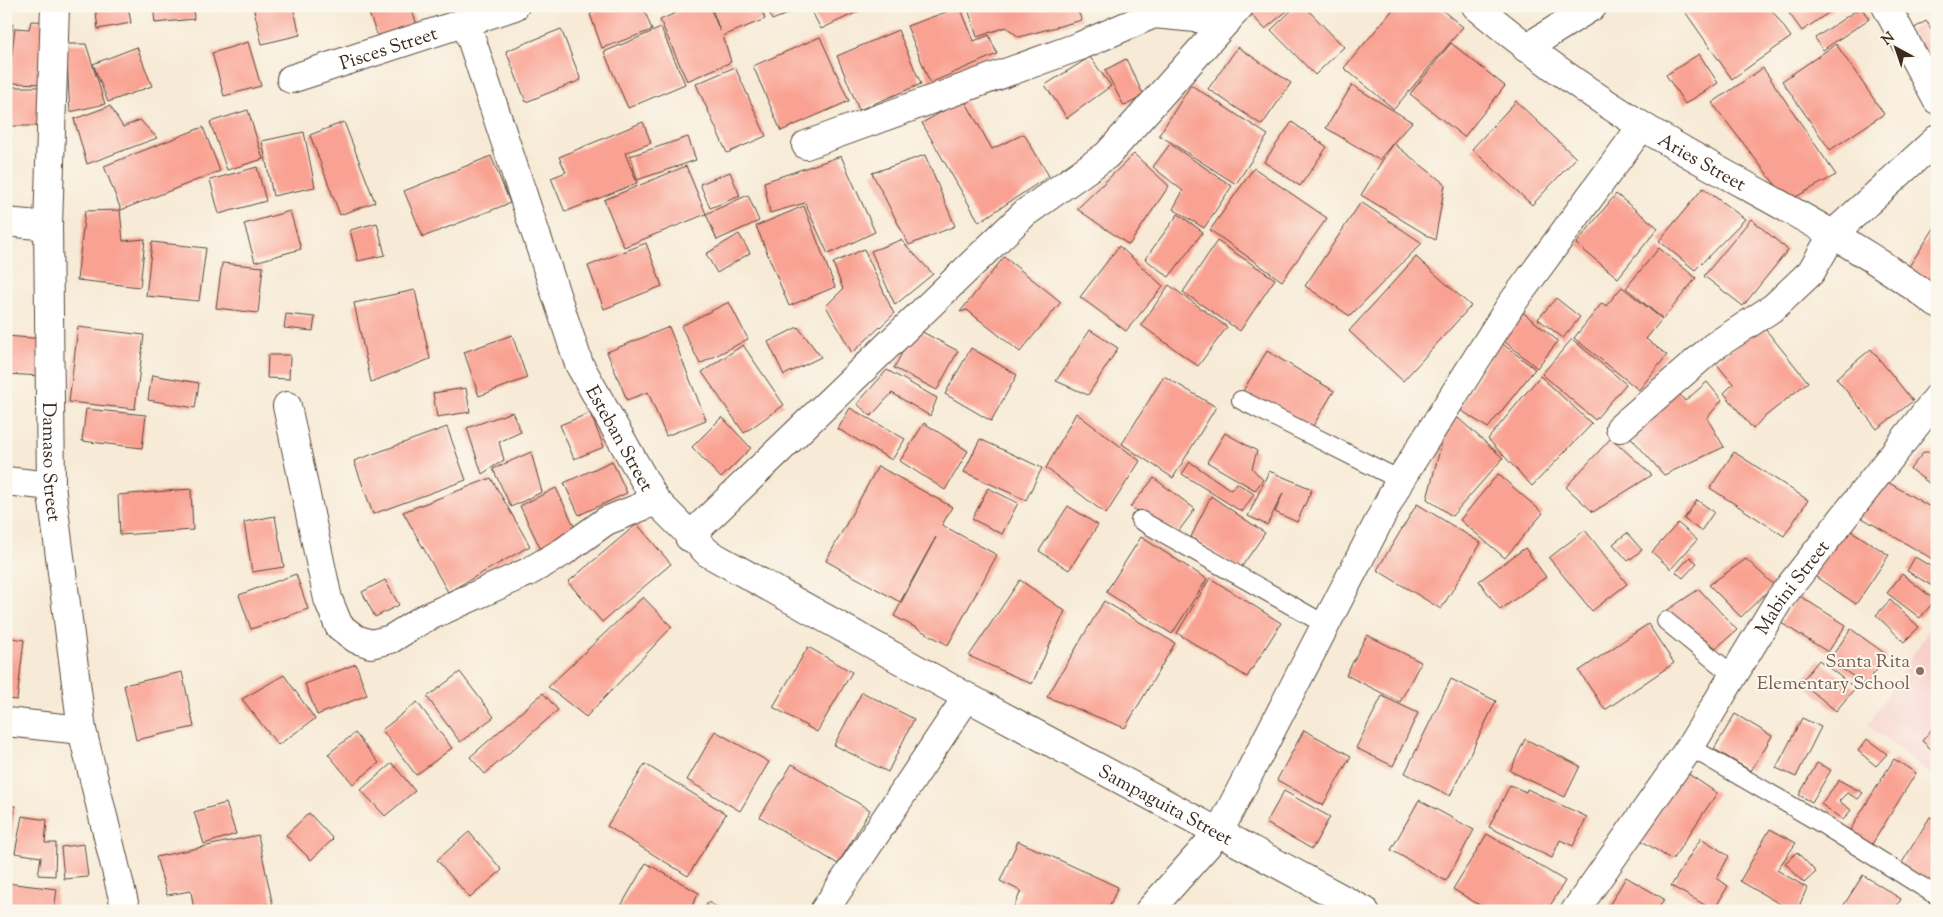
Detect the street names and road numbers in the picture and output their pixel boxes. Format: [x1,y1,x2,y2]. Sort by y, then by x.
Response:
street label: Pisces Street [336,21,442,78]
street label: Aries Street [1652,128,1751,199]
street label: Esteban Street [578,381,659,497]
street label: Damaso Street [34,402,66,524]
street label: Mabini Street [1750,535,1837,641]
street label: Sampaguita Street [1093,759,1237,853]

